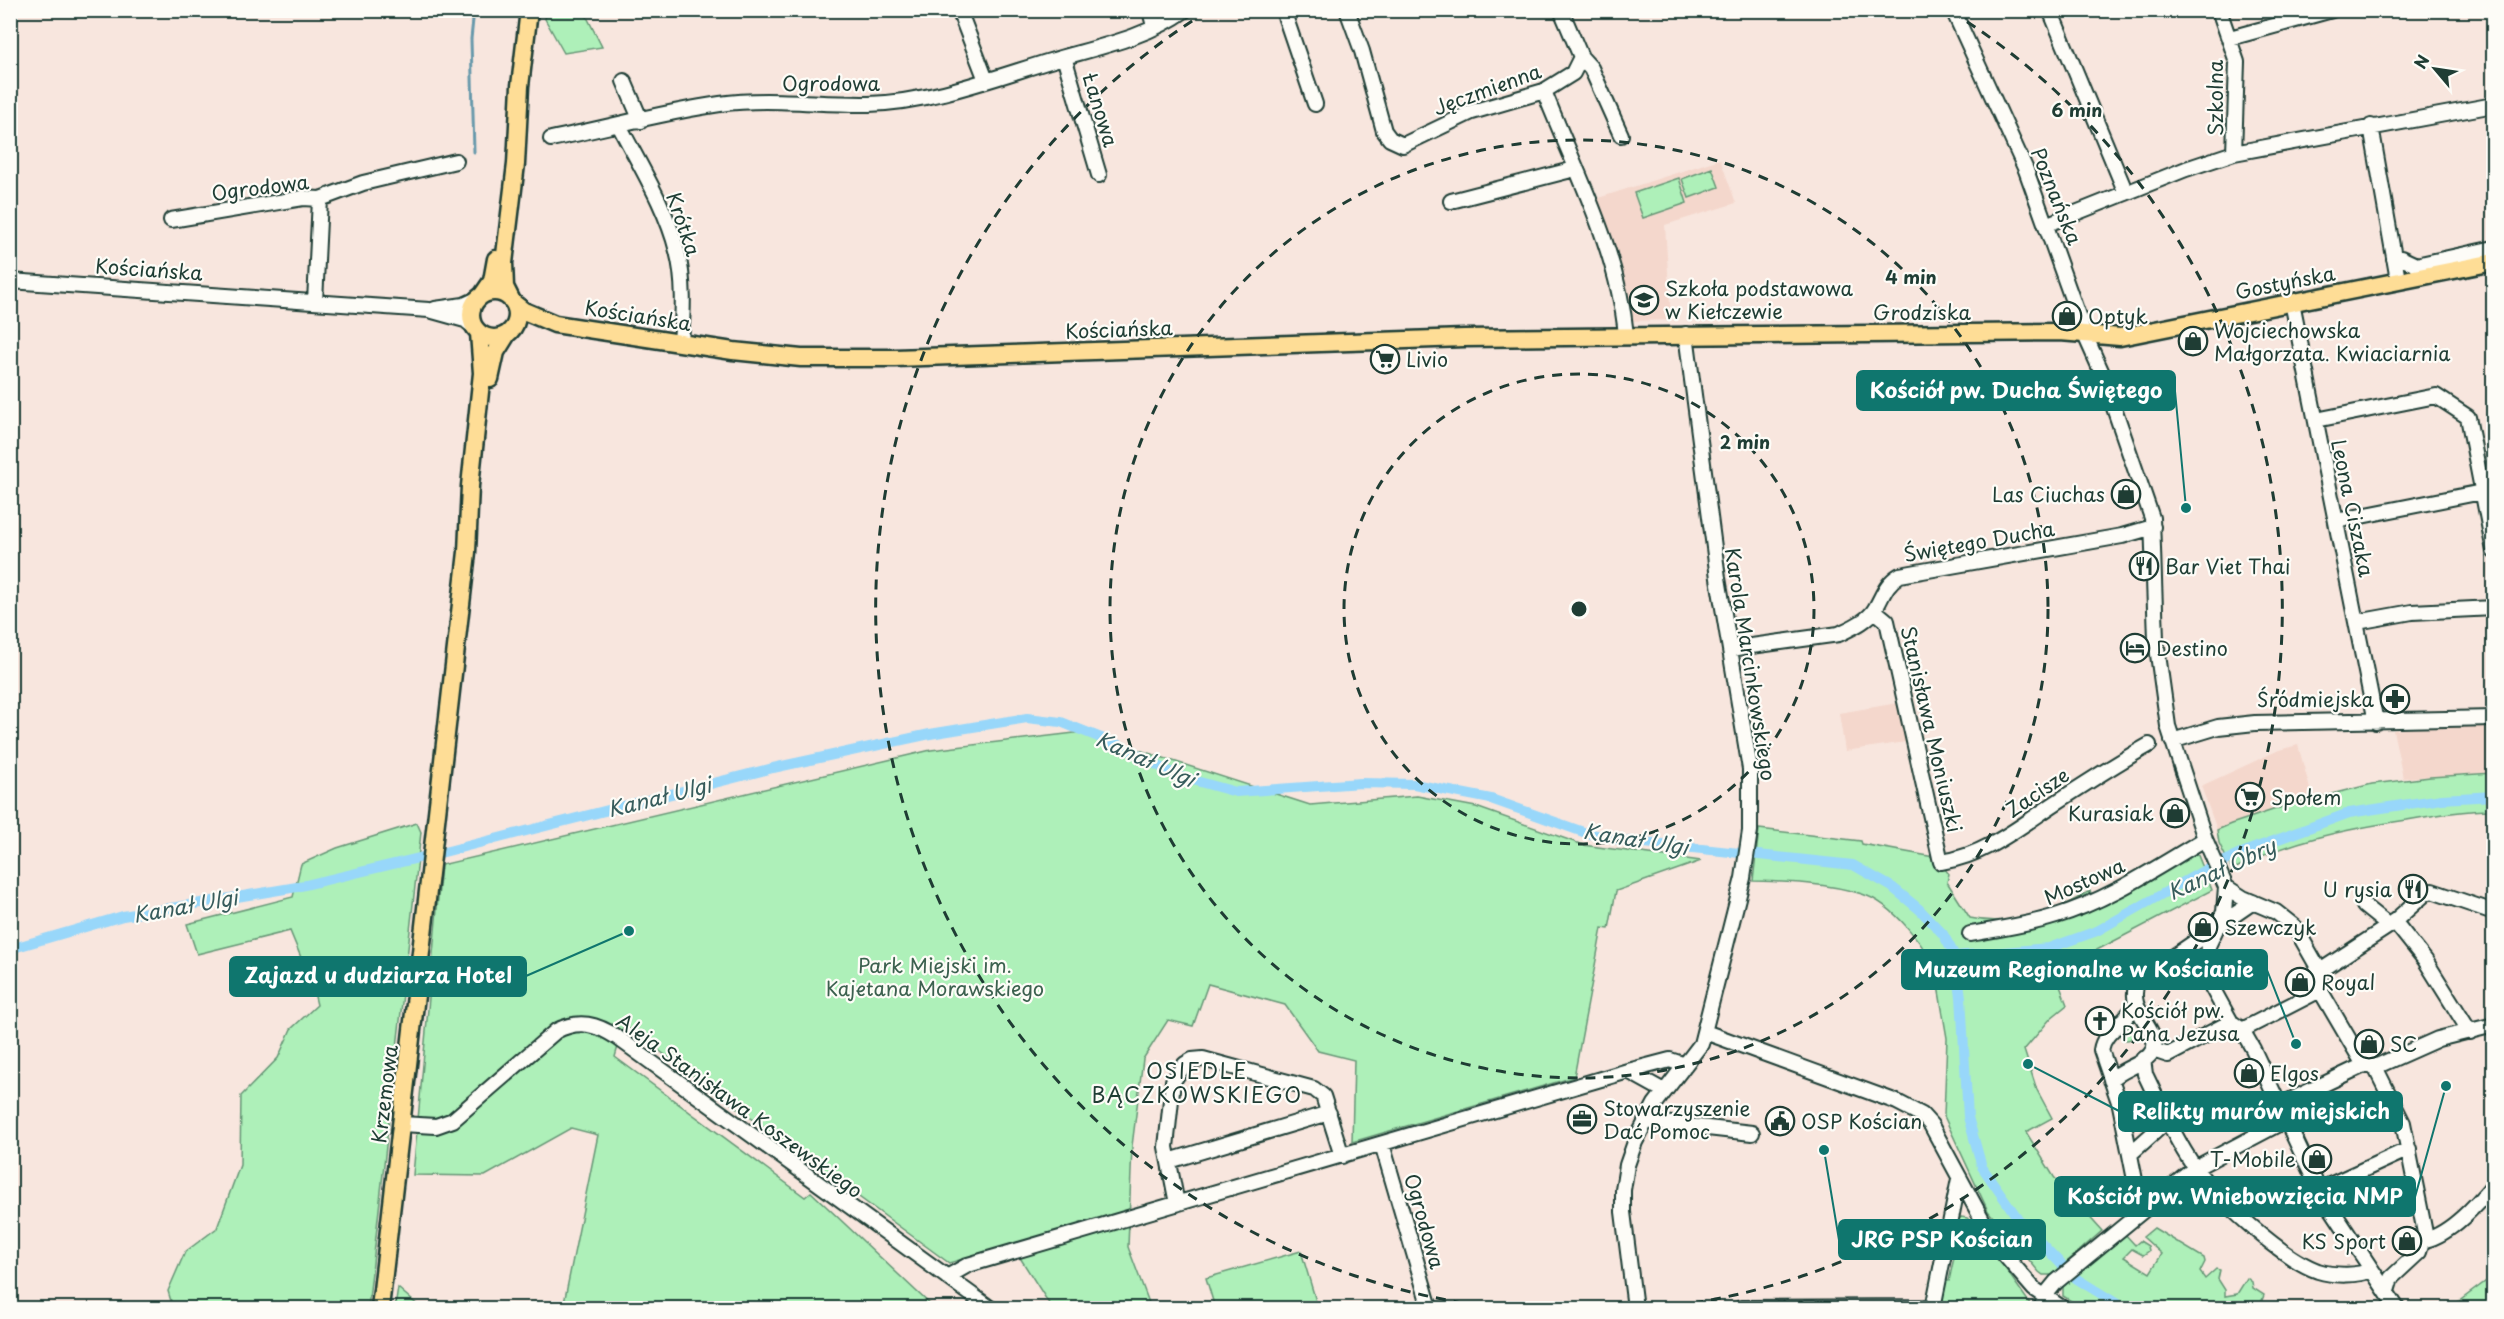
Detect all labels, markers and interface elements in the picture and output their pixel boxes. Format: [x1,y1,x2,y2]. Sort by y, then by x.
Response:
north arrow [2405,39,2465,99]
text: N [2407,50,2435,73]
street label: Jęczmienna [1429,55,1546,122]
street label: Szkolna [2200,59,2230,136]
street label: Ogrodowa [782,68,880,98]
street label: Łanowa [1075,69,1127,151]
text: 6 min [2052,96,2102,123]
street label: Poznańska [2024,143,2090,250]
street label: Ogrodowa [210,166,311,208]
street label: Krótka [659,188,709,261]
street label: Kościańska [94,250,204,288]
street label: Gostyńska [2232,258,2338,306]
text: 4 min [1885,263,1937,290]
place label: Szkoła podstawowa w Kiełczewie [1665,273,1853,326]
school or university icon: Szkoła podstawowa w Kiełczewie [1628,284,1660,316]
street label: Kościańska [583,292,694,338]
street label: Grodziska [1873,297,1972,327]
shop icon: Optyk [2051,300,2083,332]
place label: Optyk [2088,301,2148,331]
street label: Kościańska [1065,312,1174,346]
place label: Wojciechowska Małgorzata. Kwiaciarnia [2214,315,2451,368]
shop icon: Wojciechowska Małgorzata. Kwiaciarnia [2177,325,2209,357]
supermarket icon: Livio [1369,343,1401,375]
place label: Livio [1406,344,1448,374]
callout: Kościół pw. Ducha Świętego [1857,371,2175,410]
text: Kościół pw. Ducha Świętego [1870,373,2162,405]
text: 2 min [1720,428,1770,455]
street label: Leona Ciszaka [2324,437,2382,580]
shop icon: Las Ciuchas [2110,478,2142,510]
place label: Las Ciuchas [1992,479,2105,509]
street label: Świętego Ducha [1901,513,2057,569]
street label: Karola Marcinkowskiego [1718,545,1784,783]
restaurant icon: Bar Viet Thai [2128,550,2160,582]
place label: Bar Viet Thai [2165,551,2290,581]
centre of rings [1569,599,1589,619]
street label: Stanisława Moniuszki [1894,623,1970,835]
hotel icon: Destino [2119,632,2151,664]
place label: Destino [2156,633,2228,663]
pharmacy icon: Śródmiejska [2379,683,2411,715]
place label: Śródmiejska [2257,684,2375,714]
water label: Kanał Ulgi [1091,722,1204,795]
street label: Zacisze [1999,760,2075,824]
water label: Kanał Ulgi [604,767,717,824]
supermarket icon: Społem [2234,781,2266,813]
place label: Społem [2271,782,2341,812]
shop icon: Kurasiak [2159,797,2191,829]
place label: Kurasiak [2068,798,2154,828]
water label: Kanał Ulgi [1581,814,1694,863]
water label: Kanał Obry [2161,828,2282,907]
street label: Mostowa [2039,850,2130,912]
restaurant icon: U rysia [2397,873,2429,905]
place label: U rysia [2323,874,2393,904]
water label: Kanał Ulgi [130,880,243,930]
shop icon: Szewczyk [2187,911,2219,943]
place label: Szewczyk [2224,912,2316,942]
park label: Park Miejski im. Kajetana Morawskiego [826,950,1044,1003]
callout: Muzeum Regionalne w Kościanie [1902,950,2267,989]
text: Muzeum Regionalne w Kościanie [1914,952,2254,984]
callout: Zajazd u dudziarza Hotel [230,957,526,996]
text: Zajazd u dudziarza Hotel [244,958,512,990]
shop icon: Royal [2284,966,2316,998]
place label: Royal [2321,967,2375,997]
place label: Kościół pw. Pana Jezusa [2121,995,2240,1048]
street label: Aleja Stanisława Koszewskiego [611,1005,869,1205]
church icon: Kościół pw. Pana Jezusa [2084,1005,2116,1037]
shop icon: SC [2353,1028,2385,1060]
place label: SC [2390,1029,2418,1059]
street label: Krzemowa [363,1042,405,1145]
district label: OSIEDLE BĄCZKOWSKIEGO [1091,1054,1303,1110]
shop icon: Elgos [2233,1057,2265,1089]
place label: Elgos [2270,1058,2319,1088]
callout: Relikty murów miejskich [2119,1092,2402,1131]
place label: Stowarzyszenie Dać Pomoc [1603,1093,1751,1146]
text: Relikty murów miejskich [2132,1094,2390,1126]
office icon: Stowarzyszenie Dać Pomoc [1566,1103,1598,1135]
public building icon: OSP Kościan [1764,1105,1796,1137]
place label: OSP Kościan [1801,1106,1922,1136]
shop icon: T-Mobile [2301,1143,2333,1175]
place label: T-Mobile [2210,1144,2296,1174]
street label: Ogrodowa [1397,1170,1453,1273]
callout: Kościół pw. Wniebowzięcia NMP [2055,1177,2415,1216]
text: Kościół pw. Wniebowzięcia NMP [2067,1179,2403,1211]
callout: JRG PSP Kościan [1839,1220,2045,1259]
text: JRG PSP Kościan [1851,1222,2033,1254]
shop icon: KS Sport [2391,1225,2423,1257]
place label: KS Sport [2302,1226,2386,1256]

